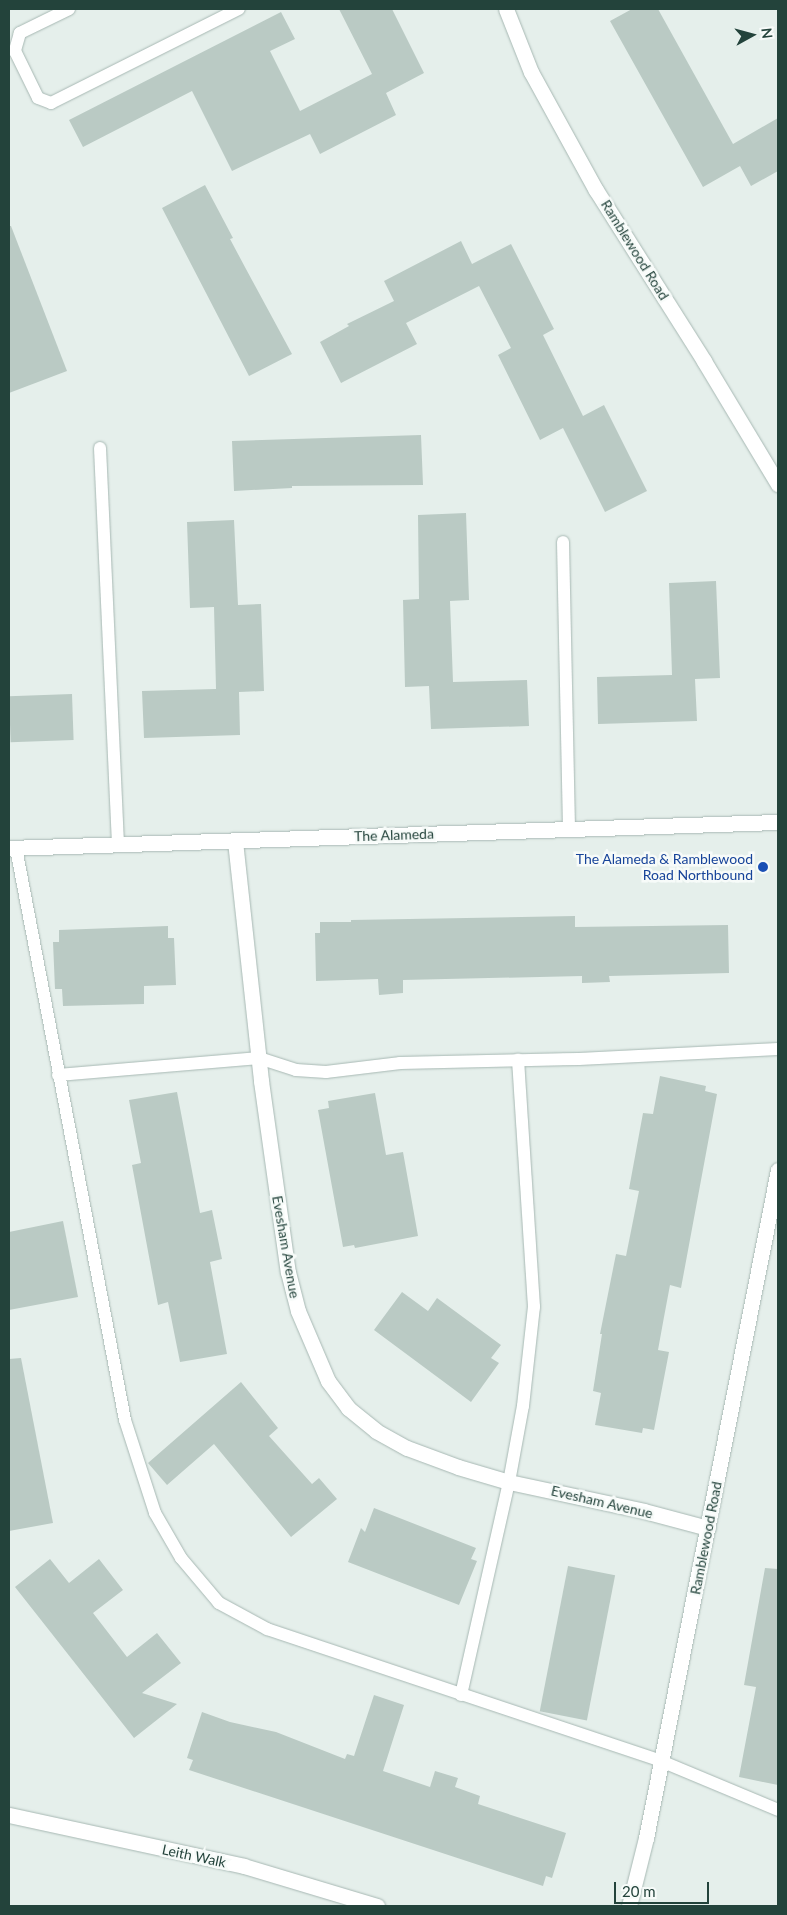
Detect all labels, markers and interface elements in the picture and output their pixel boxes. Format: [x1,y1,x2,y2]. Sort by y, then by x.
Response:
north arrow [727,10,777,60]
text: N [758,27,776,39]
street label: Ramblewood Road [597,197,673,303]
street label: The Alameda [354,825,434,845]
place label: The Alameda & Ramblewood Road Northbound [575,851,753,884]
marker: The Alameda & Ramblewood Road Northbound [757,861,769,873]
street label: Evesham Avenue [269,1194,303,1300]
street label: Ramblewood Road [687,1480,725,1596]
street label: Evesham Avenue [549,1482,655,1522]
street label: Leith Walk [161,1841,227,1871]
scale bar [617,1872,712,1904]
text: 20 m [622,1882,656,1900]

